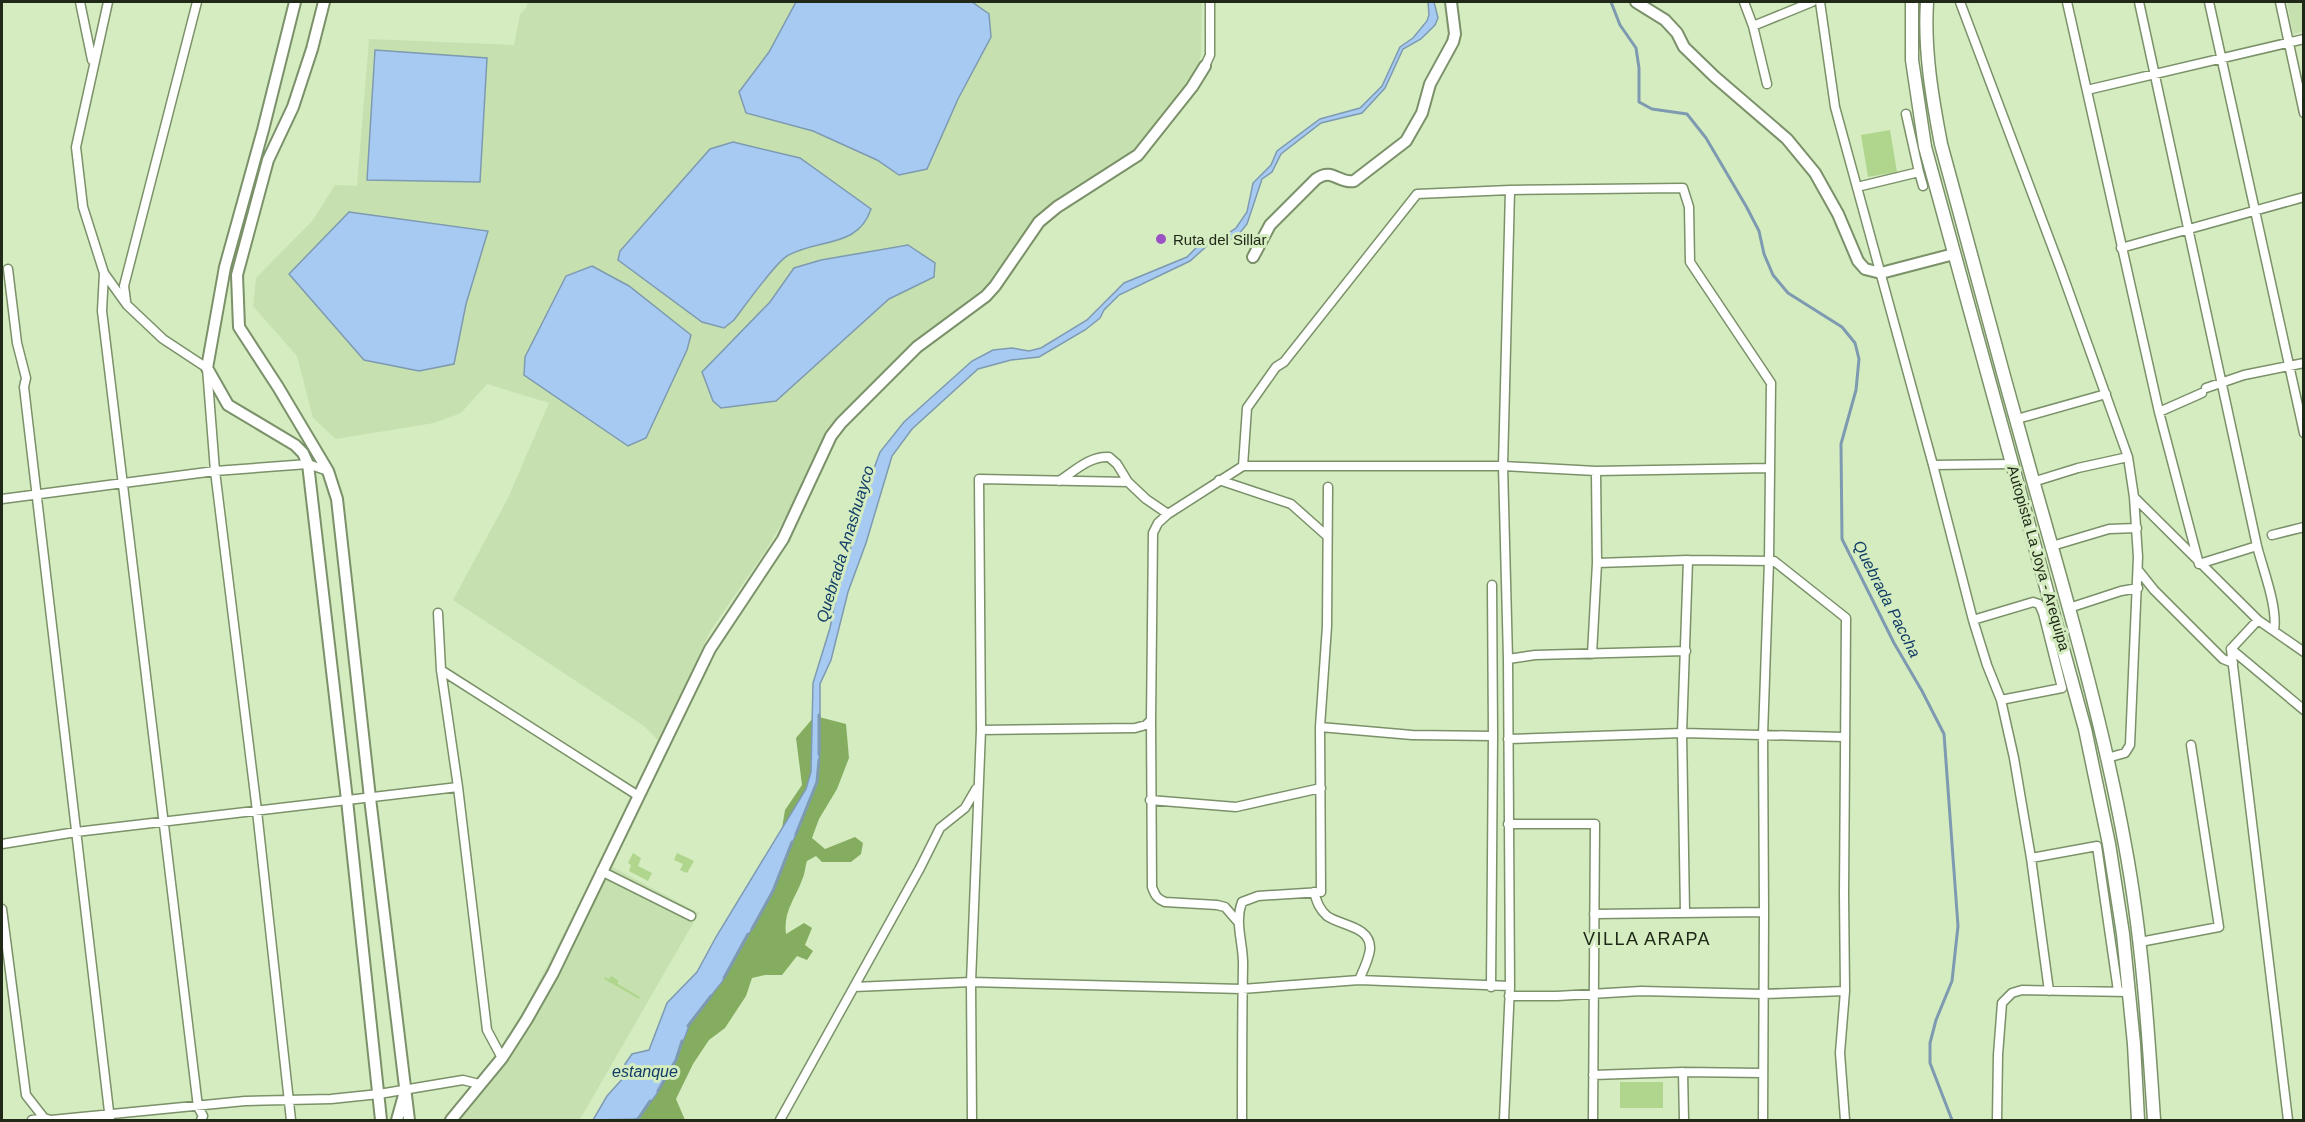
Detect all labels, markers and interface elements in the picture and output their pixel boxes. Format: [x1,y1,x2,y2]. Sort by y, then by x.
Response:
place label: Ruta del Sillar [1173,231,1266,248]
marker: Ruta del Sillar [1154,232,1168,246]
water label: Quebrada Anashuayco [813,463,877,624]
street label: Autopista La Joya - Arequipa [2004,463,2074,653]
water label: Quebrada Paccha [1850,538,1924,660]
district label: VILLA ARAPA [1583,929,1711,949]
water label: estanque [612,1063,678,1080]

